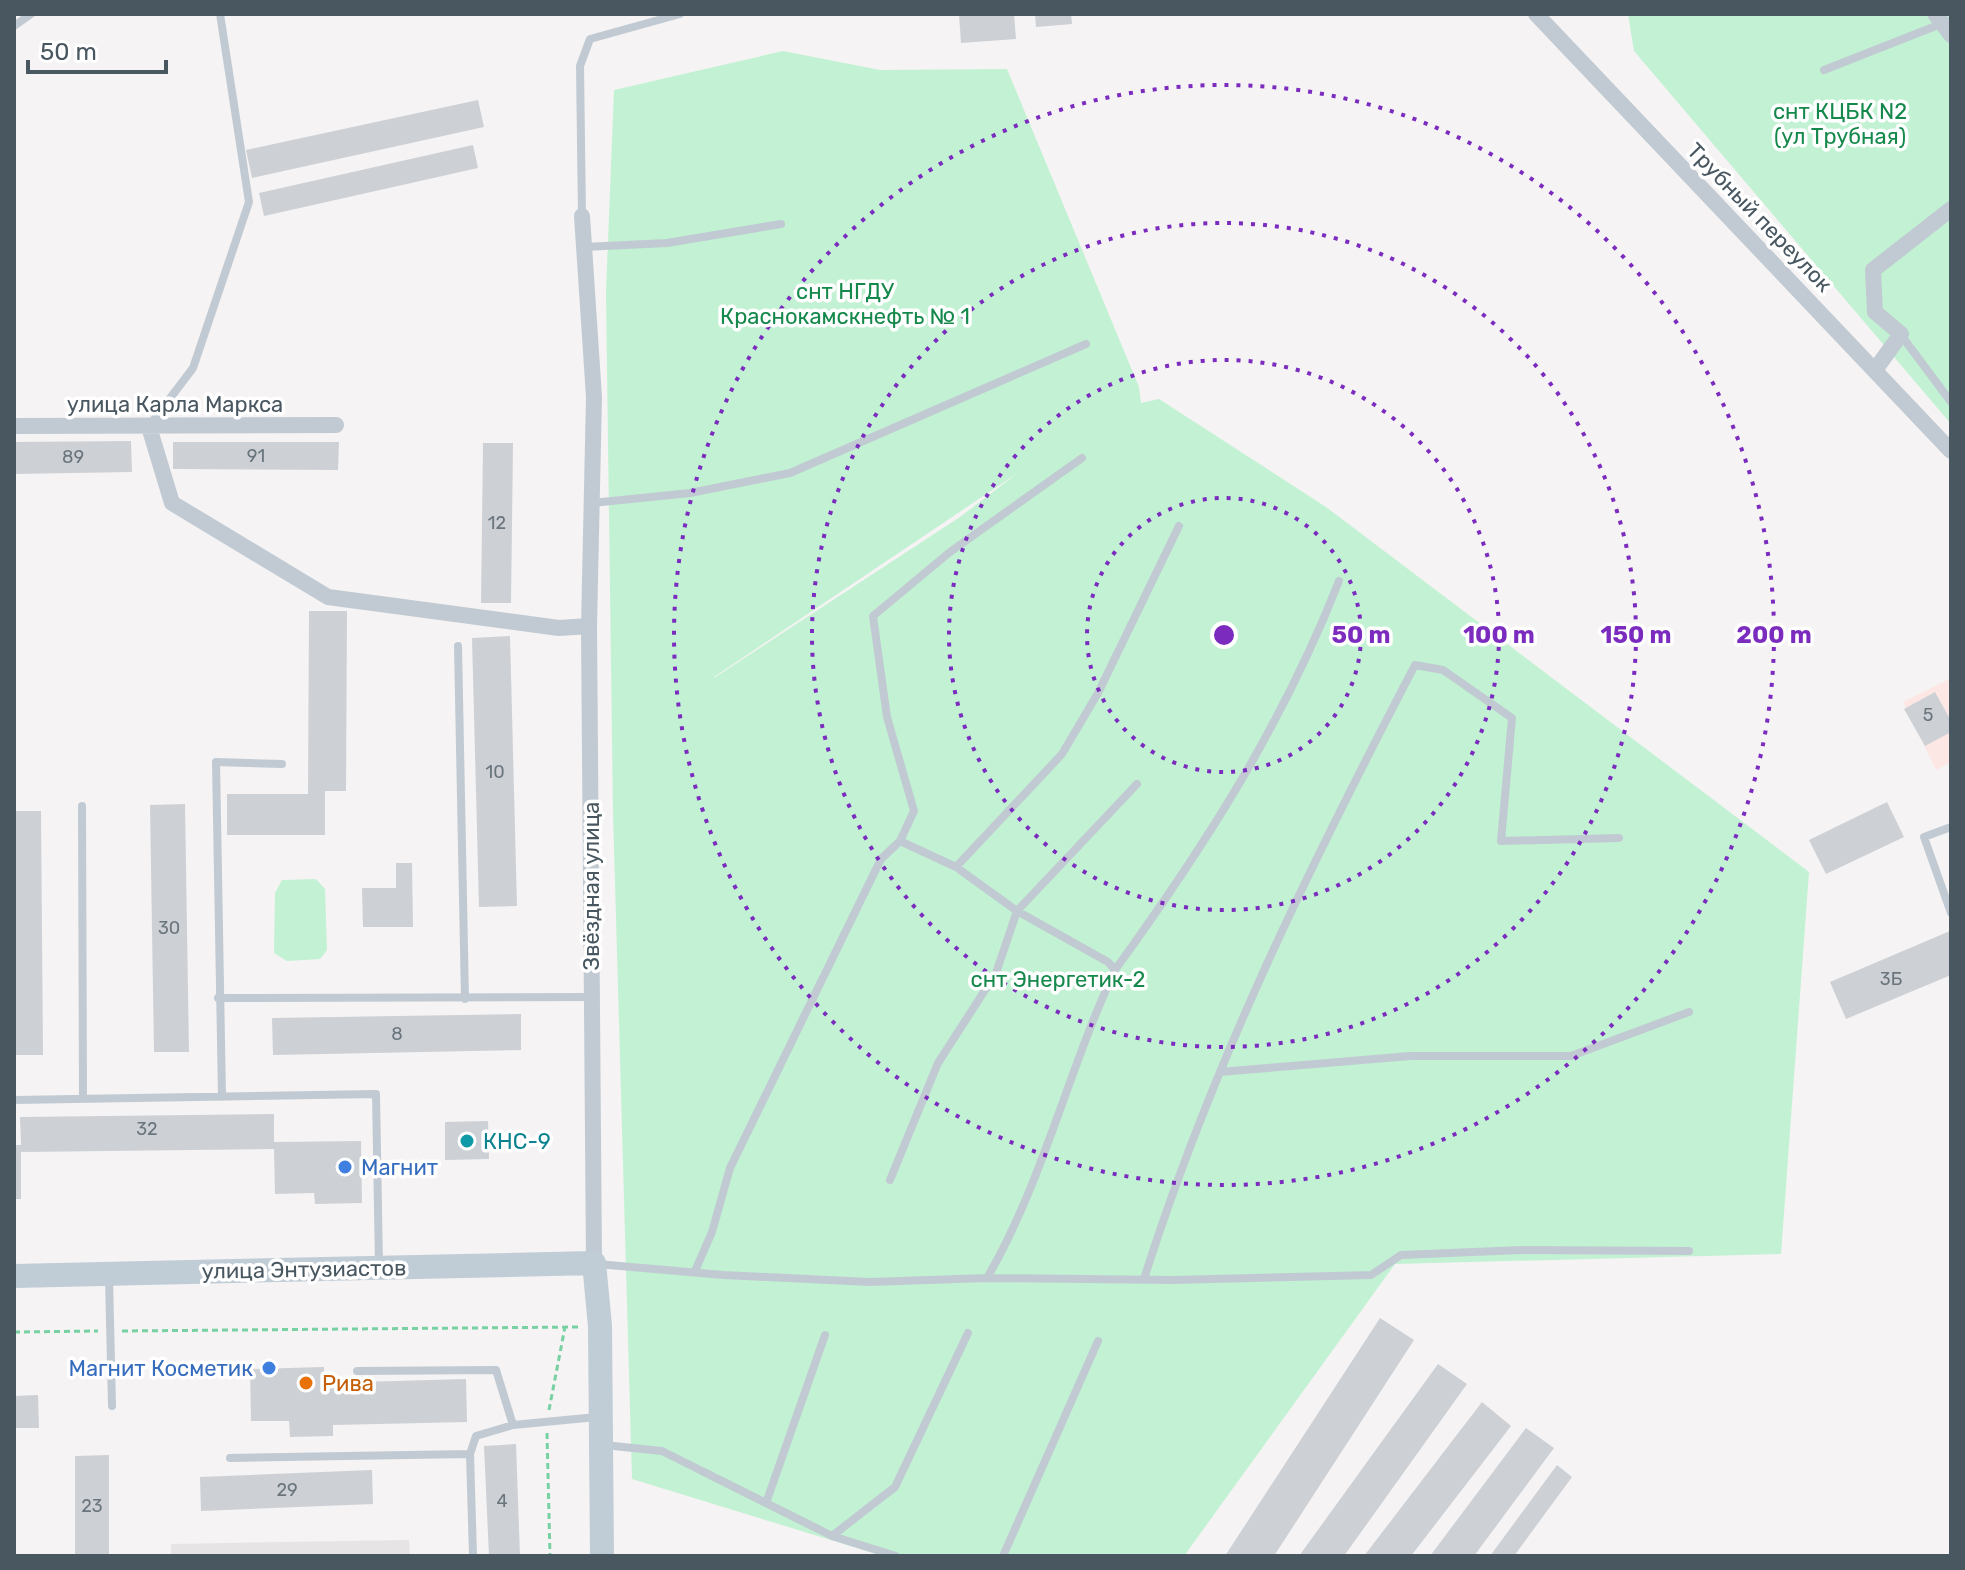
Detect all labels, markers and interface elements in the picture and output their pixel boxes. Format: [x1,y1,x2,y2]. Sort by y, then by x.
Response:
scale bar [28,24,166,74]
text: 50 m [40,38,97,66]
park label: снт КЦБК N2 (ул Трубная) [1773,98,1907,150]
street label: Трубный переулок [1682,137,1838,298]
park label: снт НГДУ Краснокамскнефть № 1 [720,278,970,330]
street label: улица Карла Маркса [67,391,283,418]
house number: 91 [247,445,265,467]
house number: 89 [62,446,84,468]
house number: 12 [488,512,506,534]
centre of rings [1210,621,1238,649]
text: 50 m [1332,621,1390,649]
text: 100 m [1463,621,1535,649]
text: 150 m [1601,621,1671,649]
text: 200 m [1736,621,1812,649]
house number: 5 [1923,704,1933,726]
house number: 10 [485,761,505,783]
street label: Звёздная улица [578,802,605,971]
house number: 30 [158,917,180,939]
park label: снт Энергетик-2 [971,966,1145,993]
house number: 3Б [1880,968,1902,990]
house number: 8 [391,1023,403,1045]
house number: 32 [136,1118,158,1140]
place label: КНС-9 [483,1128,551,1155]
marker: КНС-9 [458,1132,476,1150]
place label: Магнит [361,1154,438,1181]
marker: Магнит [336,1158,354,1176]
street label: улица Энтузиастов [201,1254,407,1285]
place label: Магнит Косметик [68,1355,253,1382]
marker: Магнит Косметик [260,1359,278,1377]
place label: Рива [322,1370,374,1397]
marker: Рива [297,1374,315,1392]
house number: 29 [276,1479,298,1501]
house number: 4 [496,1490,508,1512]
house number: 23 [81,1495,103,1517]

